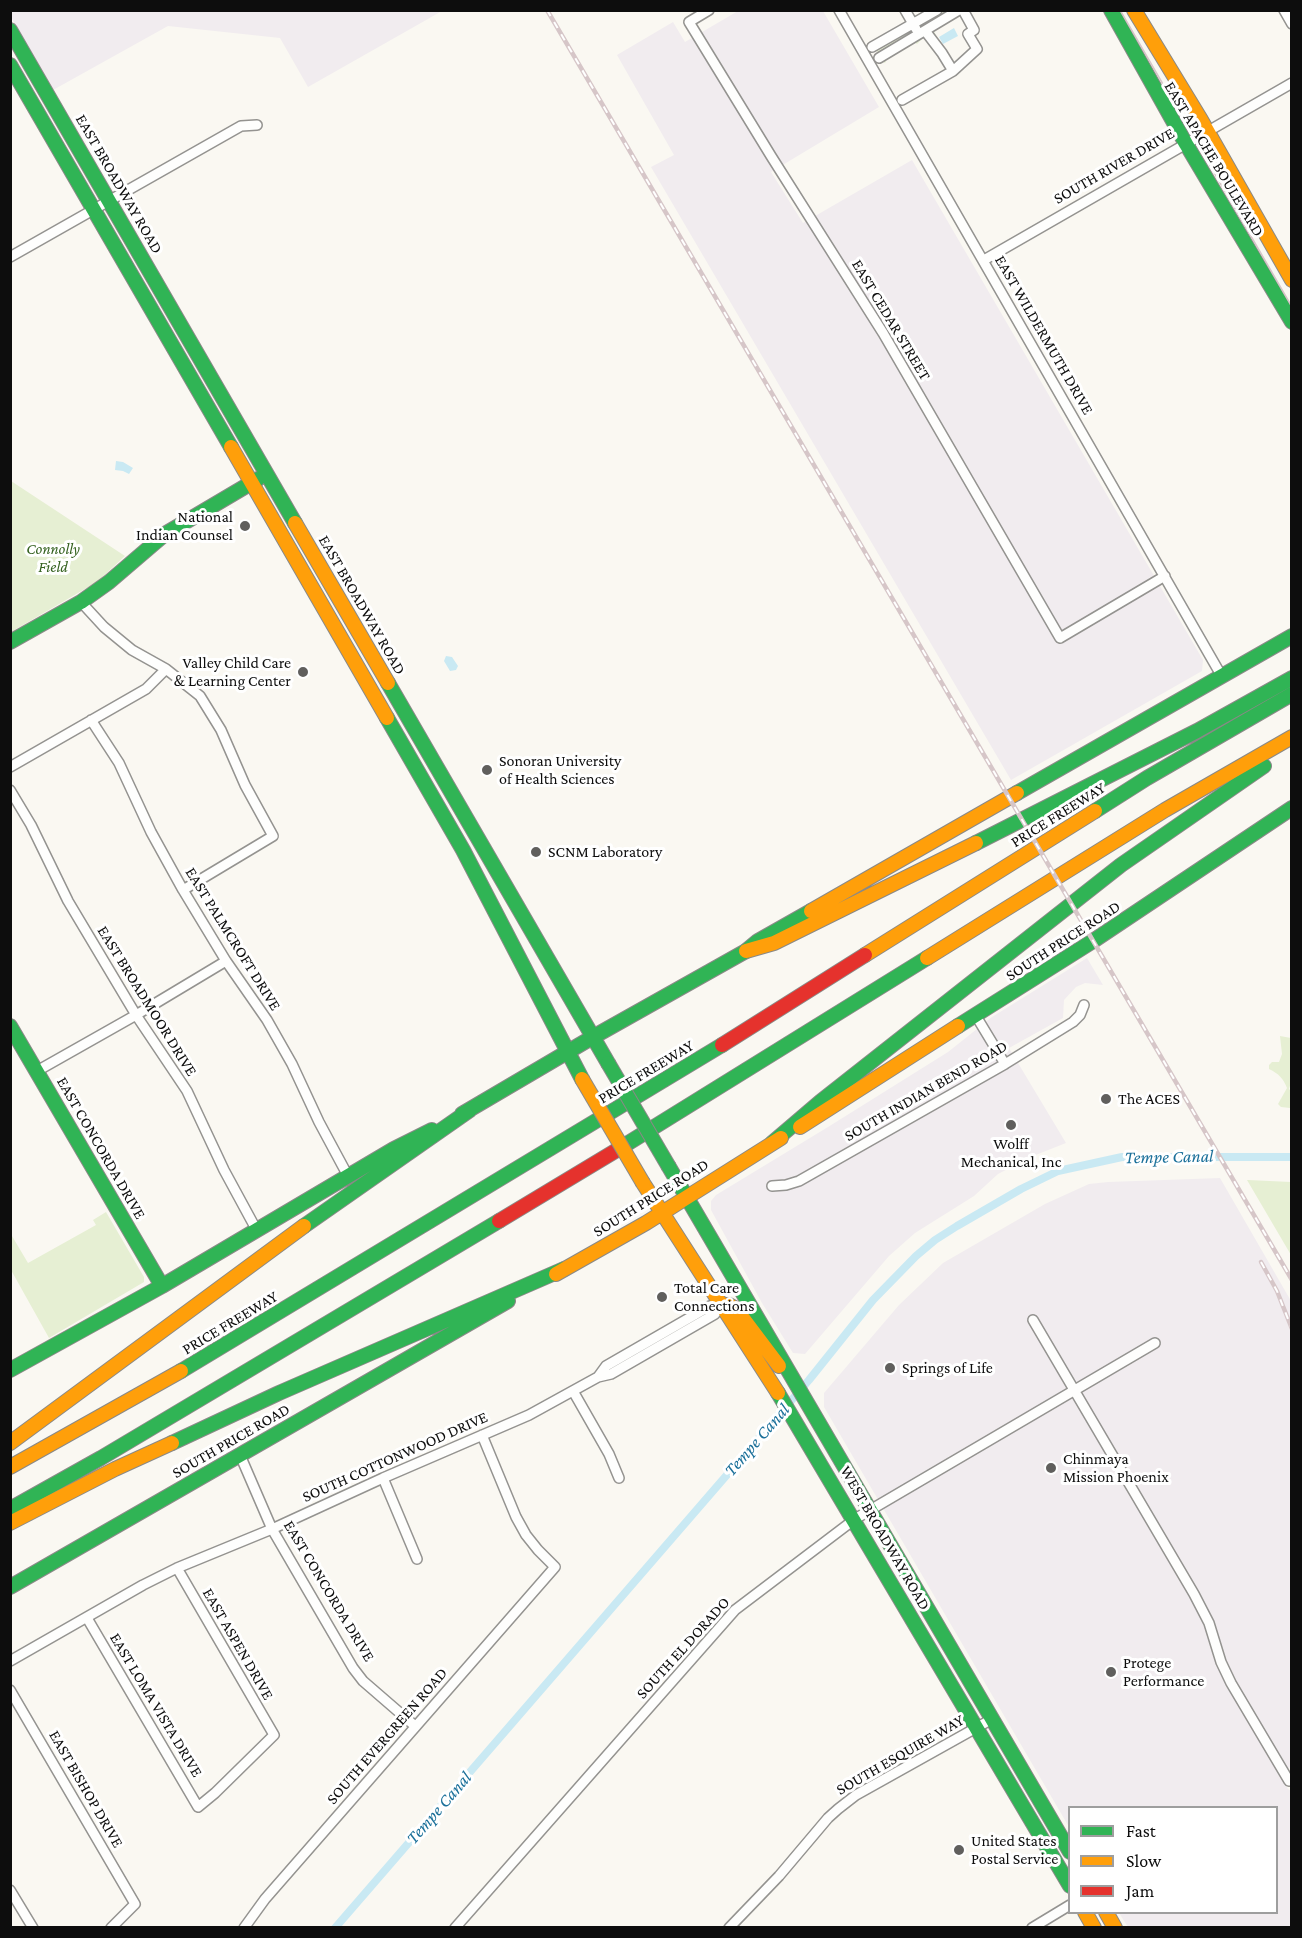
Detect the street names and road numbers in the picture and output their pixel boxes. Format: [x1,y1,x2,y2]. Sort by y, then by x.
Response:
street label: EAST APACHE BOULEVARD [1160,78,1268,240]
street label: EAST BROADWAY ROAD [71,111,167,257]
street label: SOUTH RIVER DRIVE [1050,124,1178,208]
street label: EAST WILDERMUTH DRIVE [991,252,1097,418]
street label: EAST CEDAR STREET [847,256,935,384]
street label: EAST BROADWAY ROAD [314,532,410,678]
street label: PRICE FREEWAY [1007,778,1109,852]
street label: EAST PALMCROFT DRIVE [181,864,285,1014]
street label: SOUTH PRICE ROAD [1002,897,1124,985]
street label: EAST BROADMOOR DRIVE [93,922,201,1080]
street label: PRICE FREEWAY [595,1036,697,1108]
street label: SOUTH INDIAN BEND ROAD [841,1036,1011,1146]
street label: EAST CONCORDA DRIVE [52,1073,150,1223]
street label: SOUTH PRICE ROAD [590,1155,712,1241]
street label: PRICE FREEWAY [179,1287,281,1359]
street label: SOUTH PRICE ROAD [169,1400,293,1482]
street label: SOUTH COTTONWOOD DRIVE [299,1407,491,1507]
street label: WEST BROADWAY ROAD [836,1463,934,1613]
street label: EAST CONCORDA DRIVE [279,1517,379,1665]
street label: EAST ASPEN DRIVE [198,1585,278,1703]
street label: SOUTH EL DORADO [632,1593,734,1703]
street label: EAST LOMA VISTA DRIVE [105,1629,207,1781]
street label: SOUTH EVERGREEN ROAD [322,1664,452,1808]
street label: SOUTH ESQUIRE WAY [833,1711,967,1799]
street label: EAST BISHOP DRIVE [45,1727,127,1851]

